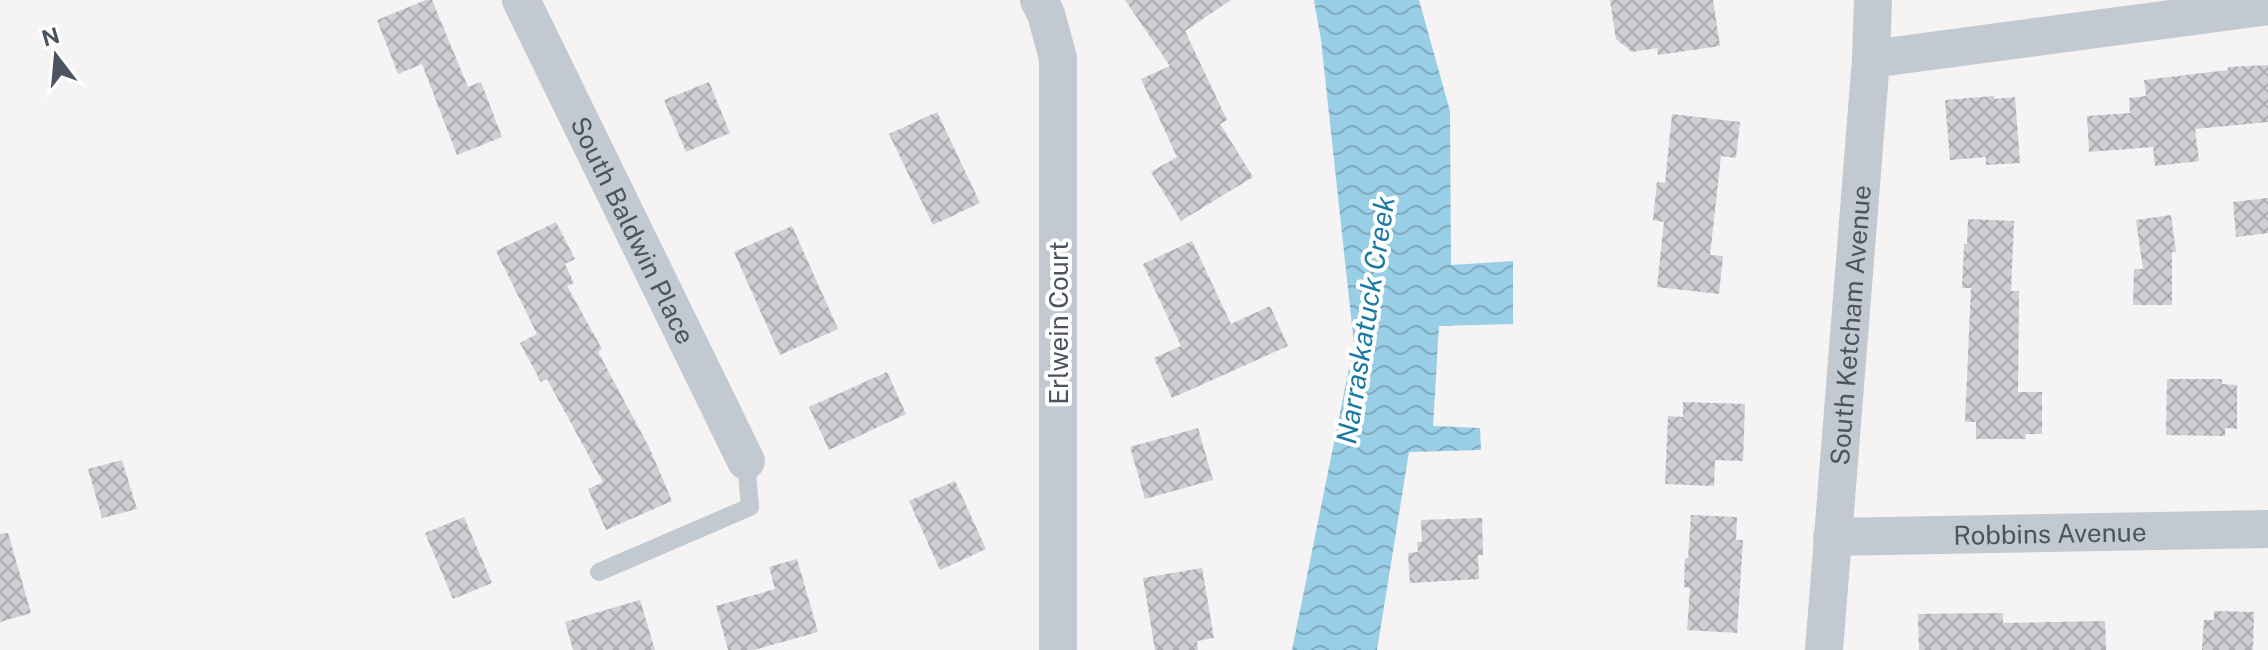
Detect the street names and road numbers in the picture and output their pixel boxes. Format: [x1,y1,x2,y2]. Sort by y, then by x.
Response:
street label: South Baldwin Place [565,111,702,349]
street label: South Ketcham Avenue [1823,184,1876,466]
street label: Erlwein Court [1043,241,1074,405]
street label: Robbins Avenue [1953,516,2147,550]

